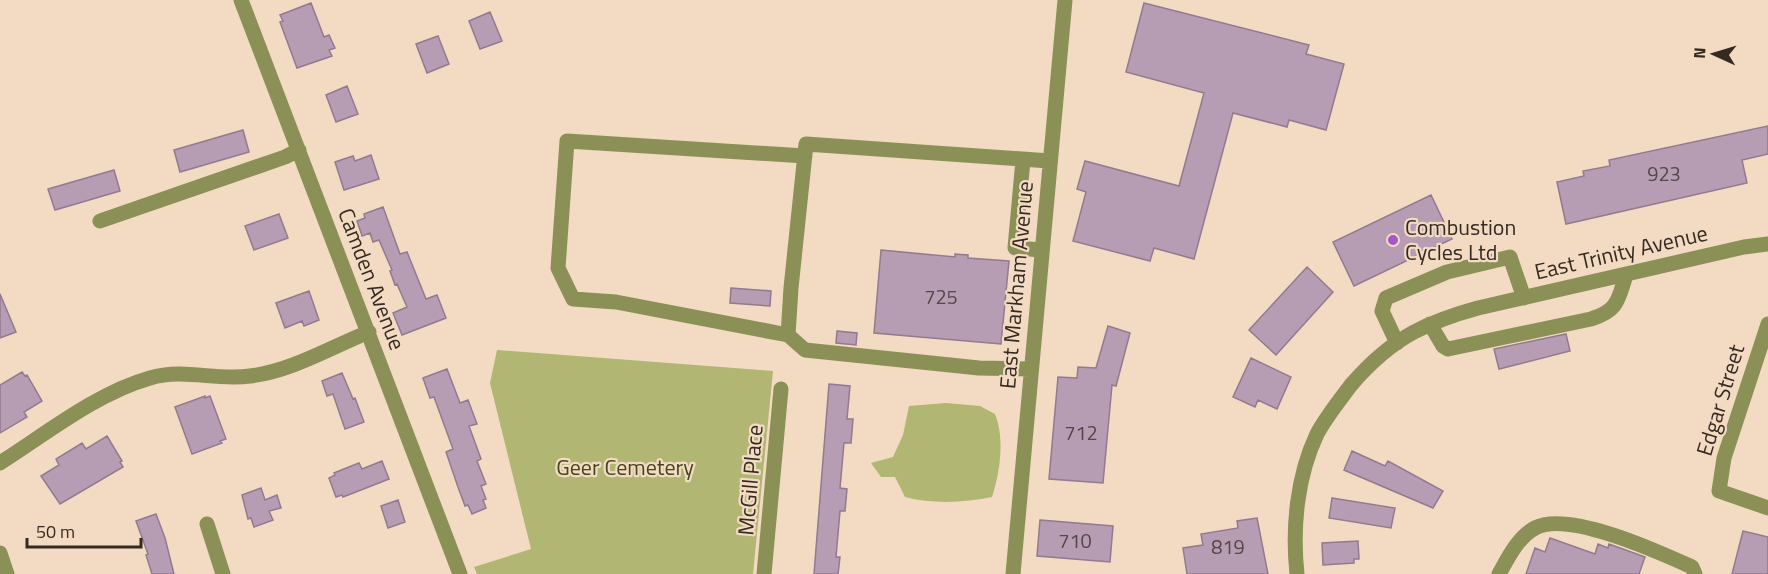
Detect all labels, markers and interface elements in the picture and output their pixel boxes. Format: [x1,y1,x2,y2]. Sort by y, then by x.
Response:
north arrow [1684,24,1744,84]
text: N [1687,47,1711,59]
house number: 923 [1647,158,1681,189]
street label: East Markham Avenue [990,180,1042,390]
street label: Camden Avenue [329,203,415,355]
place label: Combustion Cycles Ltd [1405,210,1516,269]
street label: East Trinity Avenue [1531,216,1711,288]
marker: Combustion Cycles Ltd [1386,233,1400,247]
house number: 725 [924,281,958,312]
street label: Edgar Street [1687,340,1753,460]
house number: 712 [1064,417,1098,448]
street label: McGill Place [728,423,772,537]
park label: Geer Cemetery [556,450,694,484]
scale bar [27,511,141,549]
text: 50 m [36,518,75,545]
house number: 710 [1058,525,1092,556]
house number: 819 [1211,531,1245,562]

